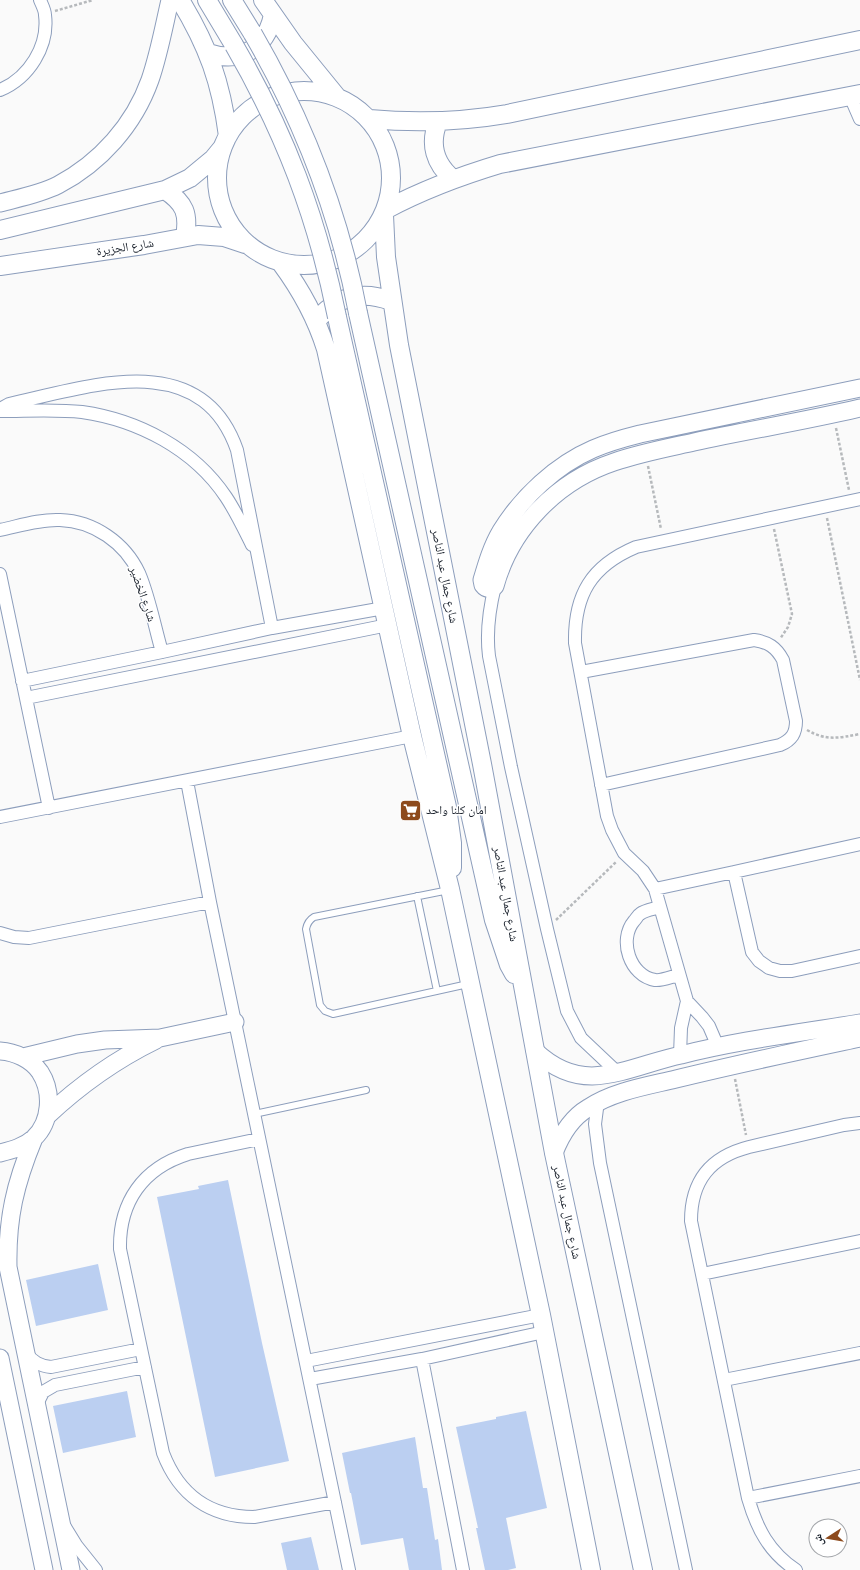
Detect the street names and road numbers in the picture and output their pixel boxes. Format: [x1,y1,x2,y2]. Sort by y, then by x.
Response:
street label: شارع الجزيرة [95,236,155,259]
street label: شارع جمال عبد الناصر [428,527,461,625]
street label: شارع الخضير [126,564,159,624]
street label: شارع جمال عبد الناصر [490,845,521,943]
street label: شارع جمال عبد الناصر [549,1163,584,1261]

